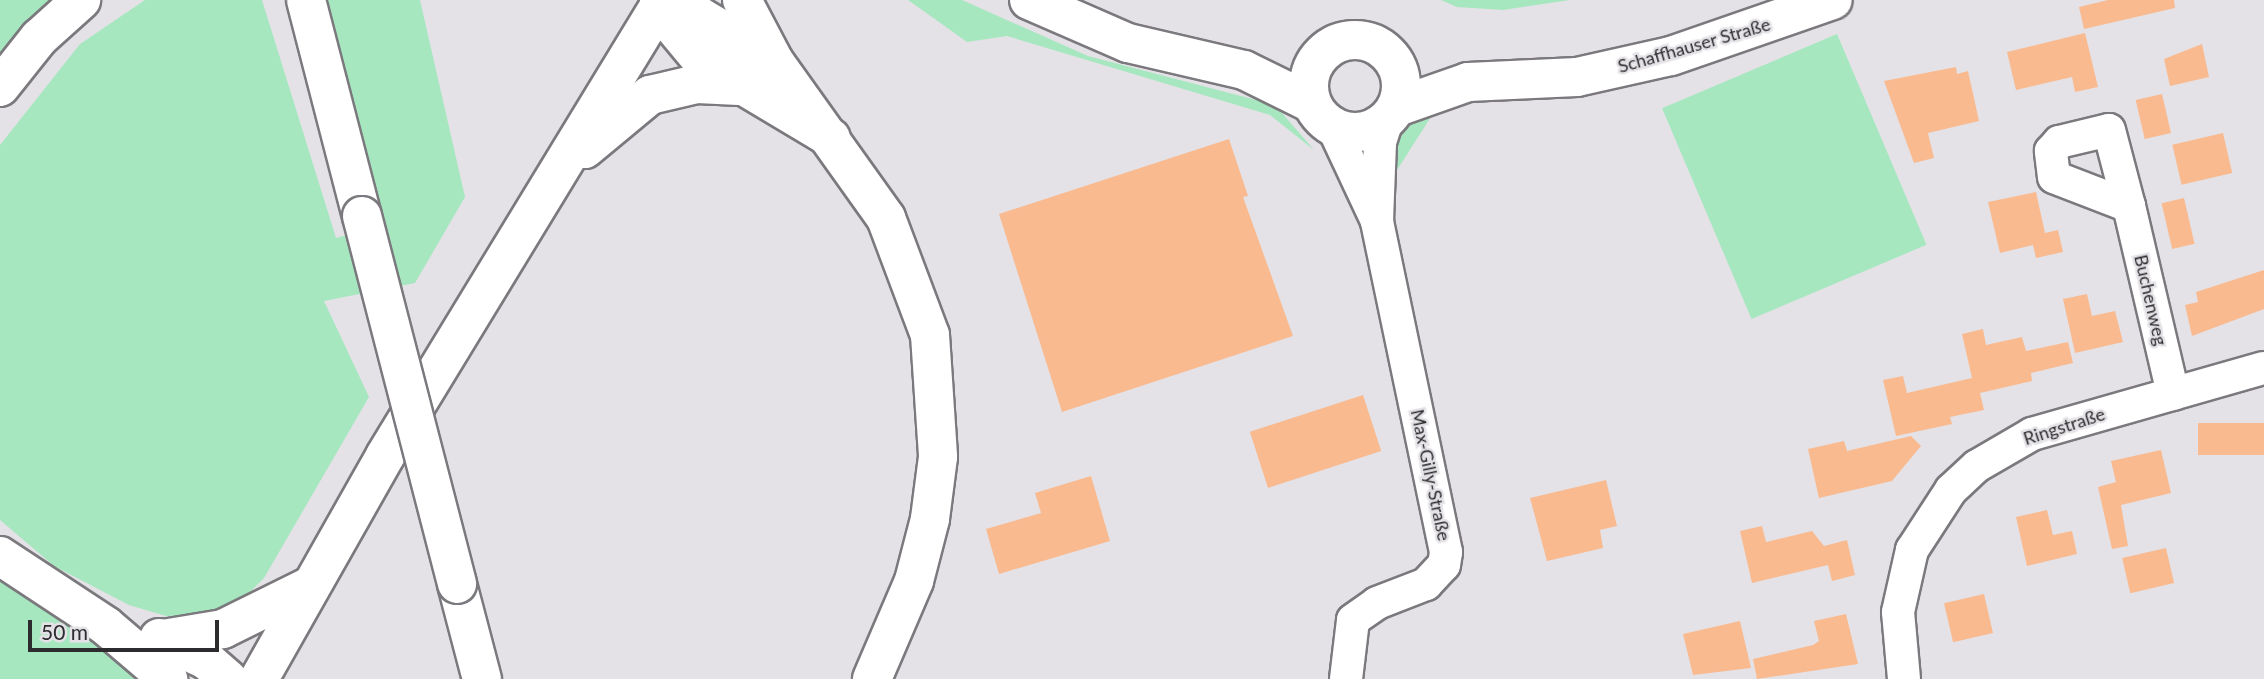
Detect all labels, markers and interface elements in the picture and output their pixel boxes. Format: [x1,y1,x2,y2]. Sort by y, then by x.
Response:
street label: Schaffhauser Straße [1615,13,1773,77]
street label: Buchenweg [2130,253,2172,347]
street label: Ringstraße [2021,403,2107,449]
street label: Max-Gilly-Straße [1407,407,1455,543]
scale bar [32,606,222,650]
text: 50 m [41,619,88,644]

